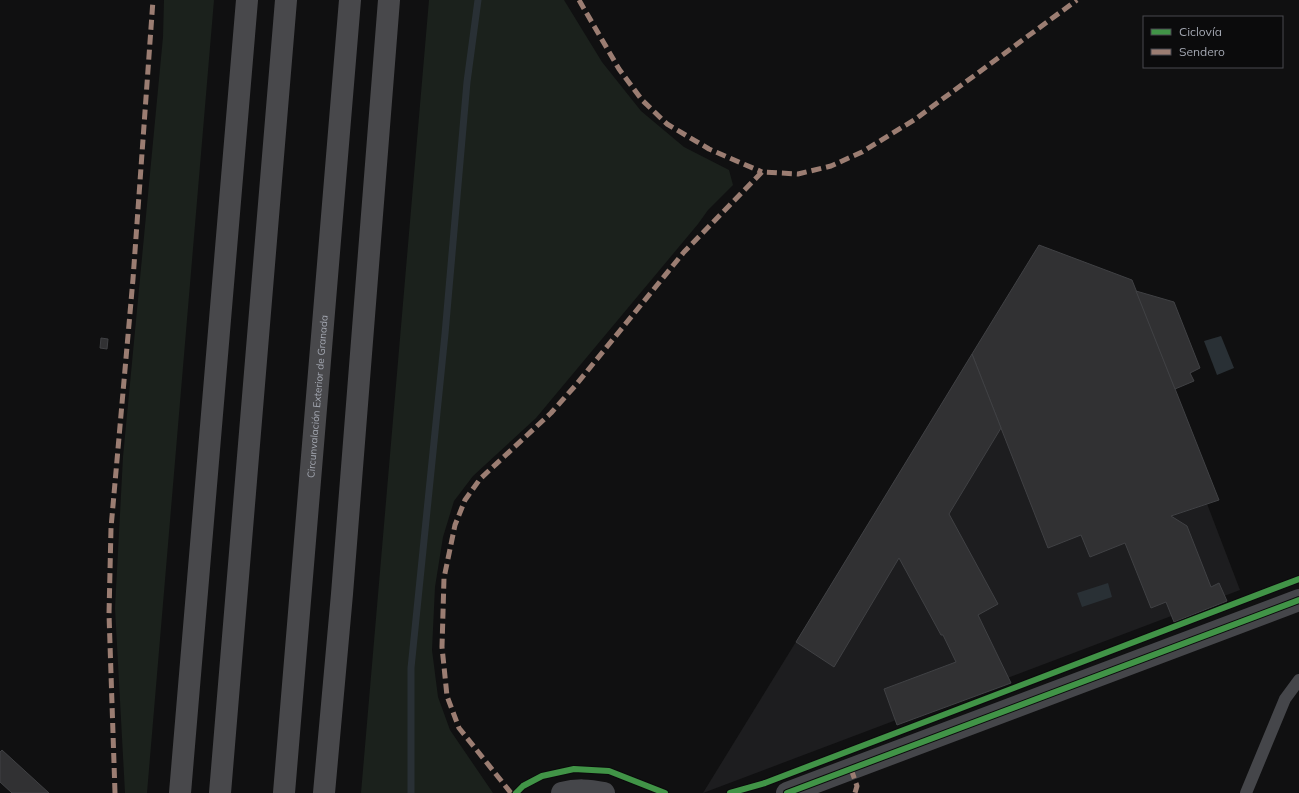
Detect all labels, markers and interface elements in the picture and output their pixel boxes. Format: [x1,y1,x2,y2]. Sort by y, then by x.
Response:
legend [1143,16,1283,68]
text: Ciclovía [1179,24,1222,39]
text: Sendero [1179,44,1225,59]
street label: Circunvalación Exterior de Granada [304,314,331,478]

